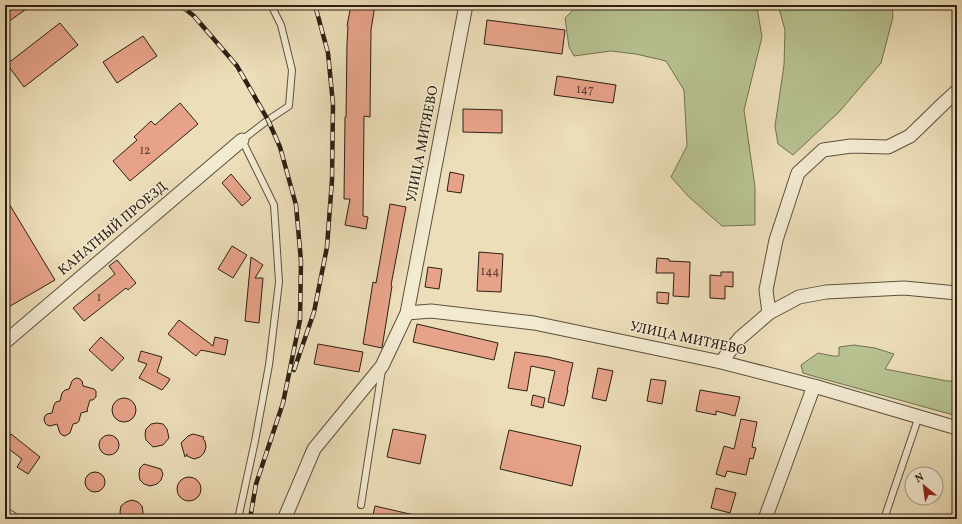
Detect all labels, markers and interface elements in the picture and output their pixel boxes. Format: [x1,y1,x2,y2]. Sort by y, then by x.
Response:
house number: 147 [576,82,594,98]
street label: УЛИЦА МИТЯЕВО [402,84,444,204]
house number: 12 [139,143,151,159]
street label: КАНАТНЫЙ ПРОЕЗД [54,177,172,280]
house number: 144 [481,264,499,280]
house number: 1 [97,290,101,306]
street label: УЛИЦА МИТЯЕВО [628,317,748,361]
north arrow [904,466,944,506]
text: N [913,470,927,487]

